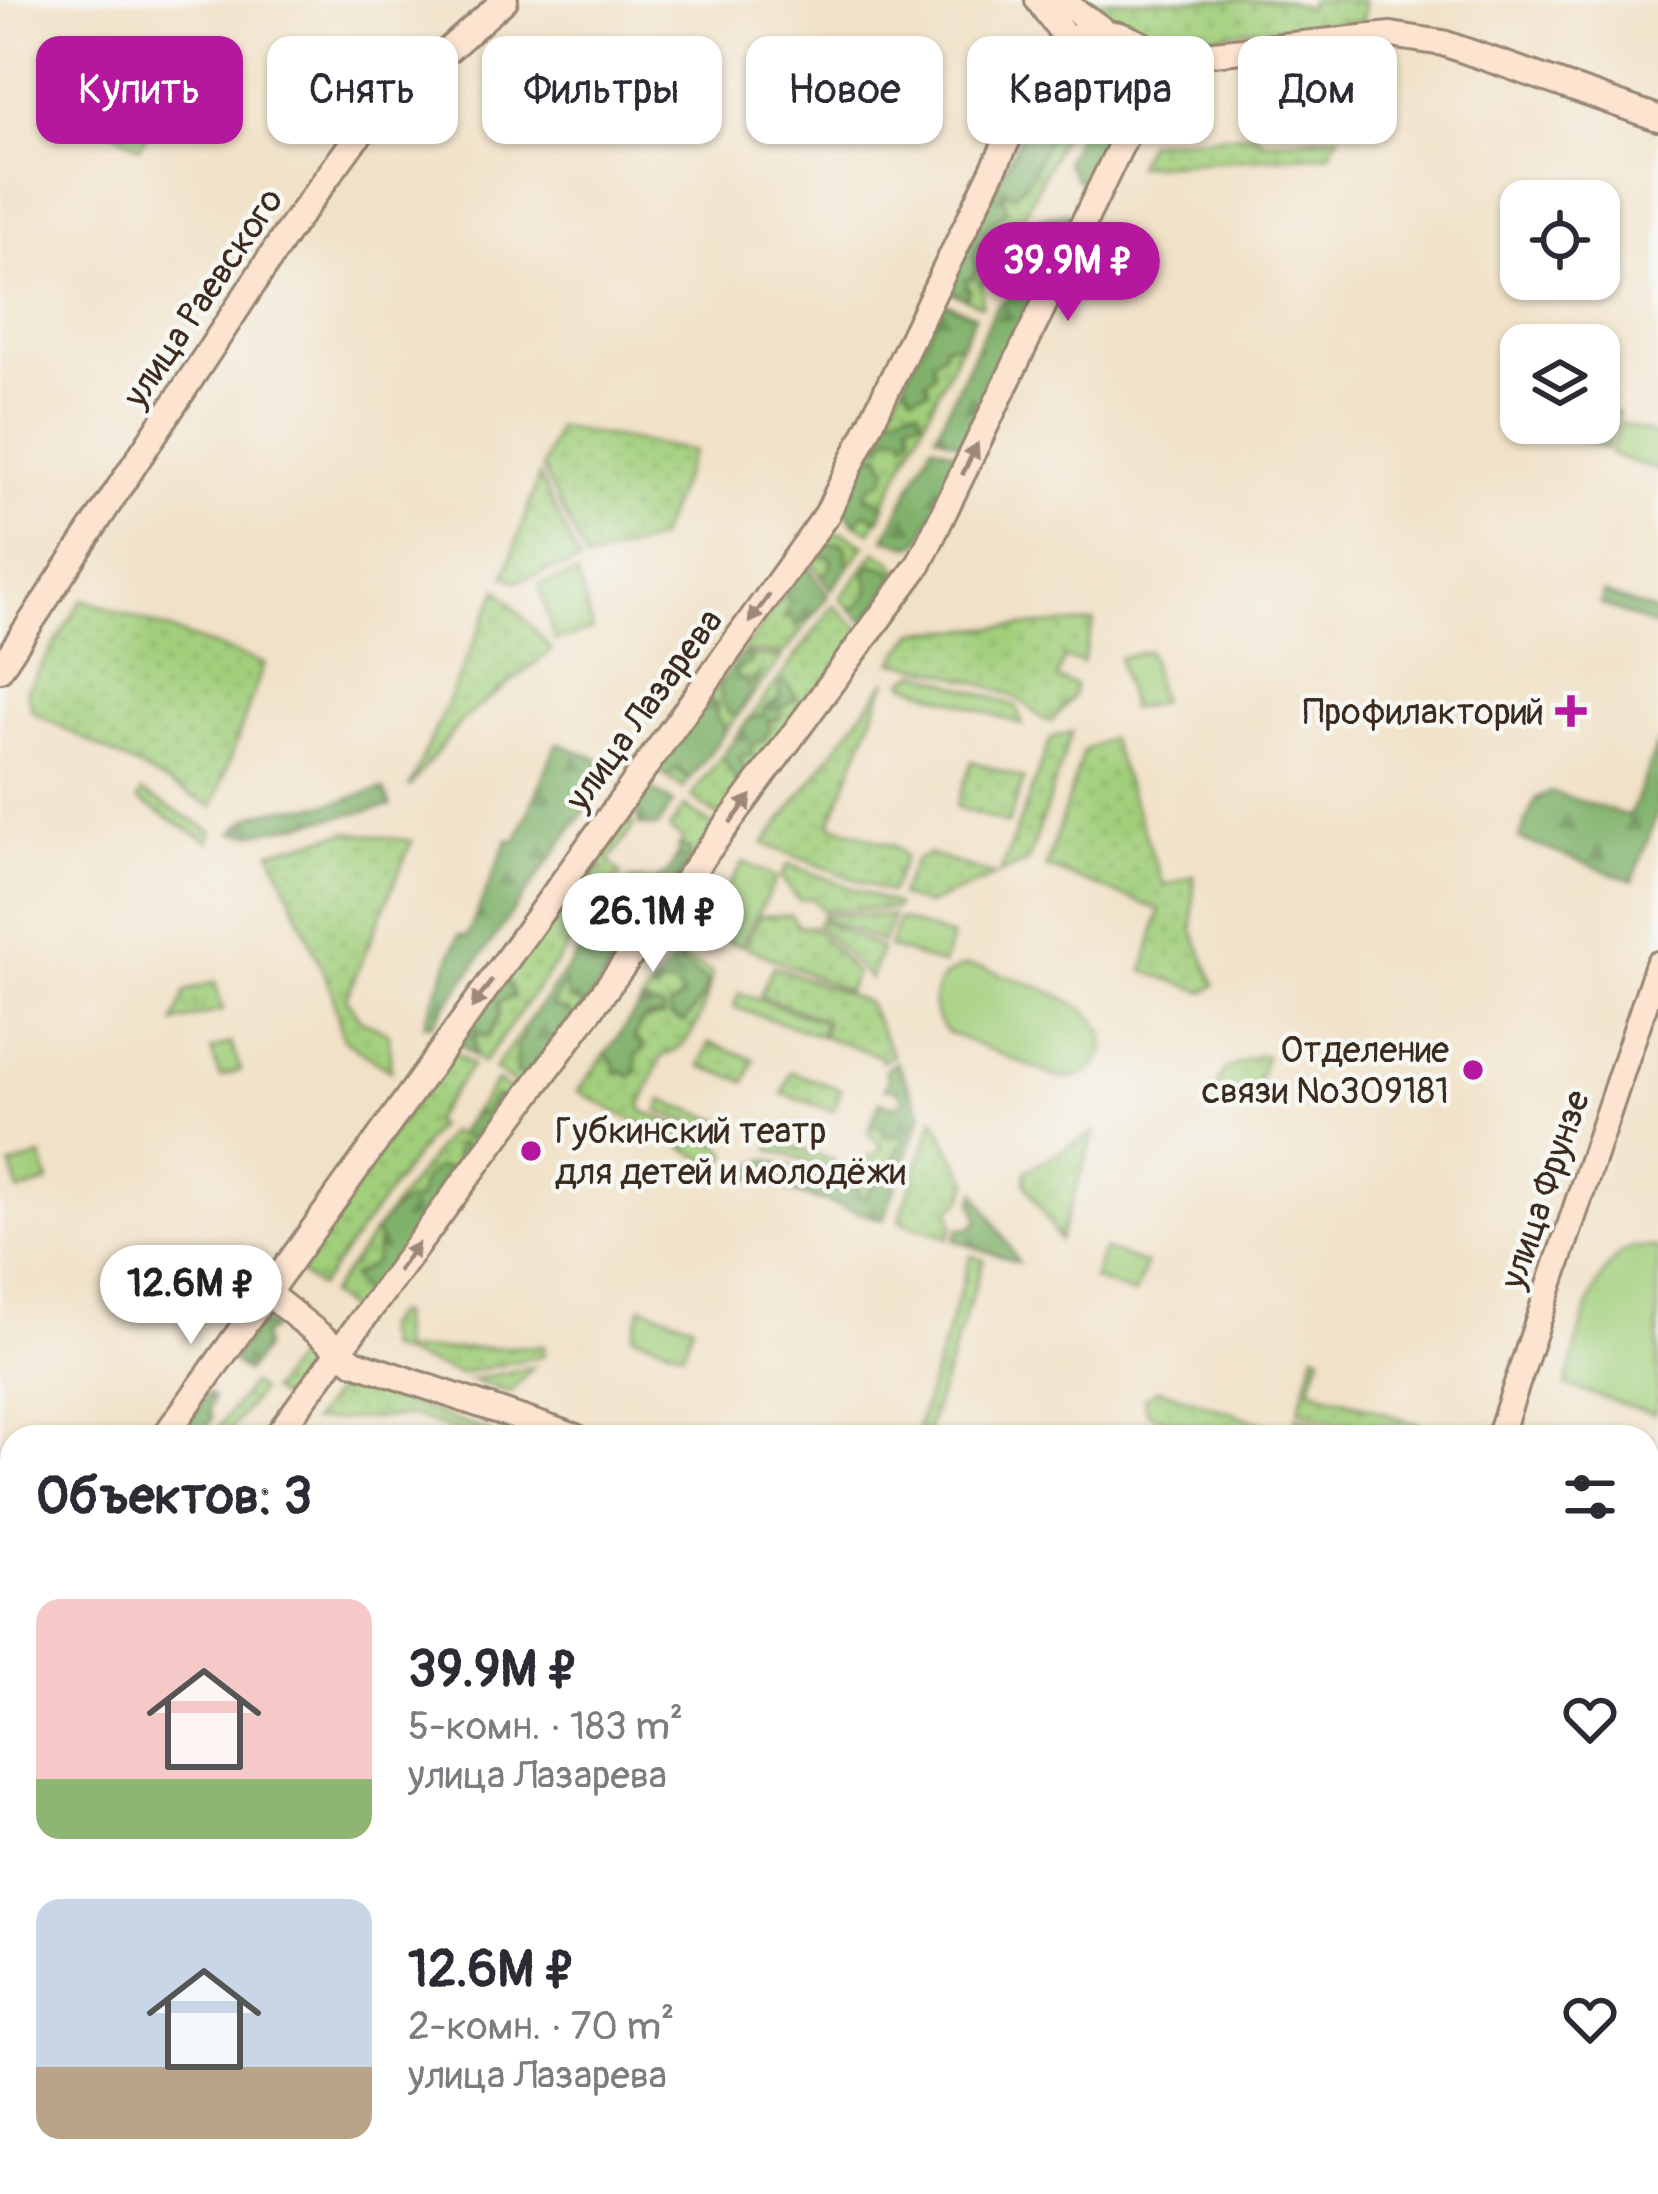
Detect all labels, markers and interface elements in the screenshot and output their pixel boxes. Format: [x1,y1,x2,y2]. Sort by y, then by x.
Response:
chip: Купить [36,36,243,144]
chip: Снять [267,36,458,144]
chip: Фильтры [482,36,722,144]
chip: Новое [746,36,943,144]
chip: Квартира [967,36,1214,144]
chip: Дом [1238,36,1397,144]
street label: улица Раевского [113,179,293,417]
map controls [1500,180,1620,444]
button: locate [1500,180,1620,300]
pin: 39.9M ₽ [957,222,1179,324]
text: 39.9M ₽ [1003,236,1133,285]
button: layers [1500,324,1620,444]
one-way arrow [960,441,980,476]
one-way arrow [748,593,771,625]
street label: улица Лазарева [555,600,733,821]
place label: Профилакторий [1303,690,1544,735]
marker: Профилакторий [1555,695,1587,727]
one-way arrow [728,793,752,825]
pin: 26.1M ₽ [542,873,764,975]
text: 26.1M ₽ [589,887,717,936]
one-way arrow [471,978,494,1010]
place label: Отделение связи №309181 [1202,1028,1449,1114]
marker: Отделение связи №309181 [1460,1057,1486,1083]
street label: улица Фрунзе [1490,1084,1600,1296]
place label: Губкинский театр для детей и молодёжи [555,1109,906,1195]
marker: Губкинский театр для детей и молодёжи [518,1138,544,1164]
one-way arrow [396,1241,420,1273]
pin: 12.6M ₽ [80,1245,302,1347]
text: 12.6M ₽ [127,1259,255,1308]
icon: filters [1557,1464,1623,1530]
text: Объектов: 3 [36,1465,312,1529]
text: 39.9M ₽ [408,1638,579,1702]
icon: home [132,1647,276,1791]
icon: heart [1557,1686,1623,1752]
text: 5-комн. · 183 m² [408,1702,683,1751]
text: улица Лазарева [408,1751,667,1800]
text: 12.6M ₽ [408,1938,576,2002]
icon: home [132,1947,276,2091]
icon: heart [1557,1986,1623,2052]
text: 2-комн. · 70 m² [408,2002,674,2051]
text: улица Лазарева [408,2051,667,2100]

